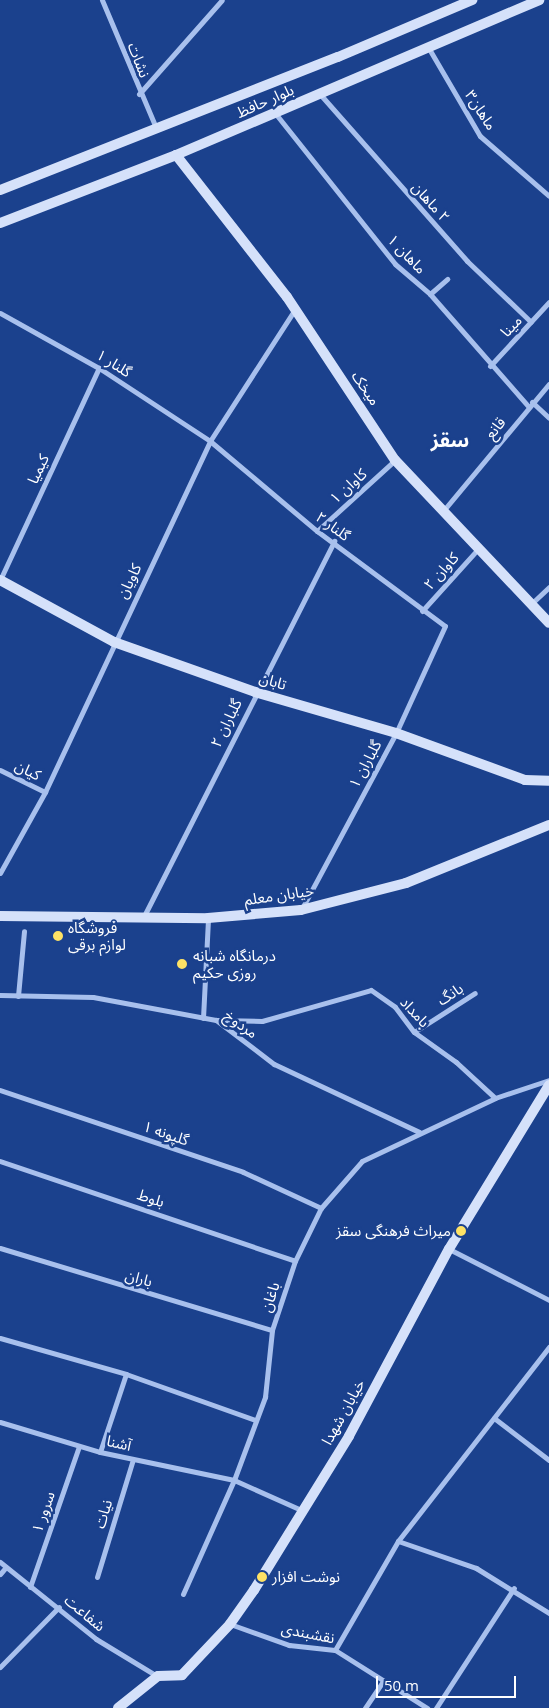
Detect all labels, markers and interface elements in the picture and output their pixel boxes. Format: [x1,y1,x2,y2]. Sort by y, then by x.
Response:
street label: نشات [124,40,154,80]
street label: بلوار حافظ [233,80,297,122]
street label: ماهان۳ [461,87,501,133]
street label: ٢ ماهان [408,178,454,226]
street label: ماهان ۱ [384,230,430,278]
street label: مینا [497,311,525,341]
street label: گلنار ۱ [93,345,135,381]
street label: میخک [348,367,384,409]
street label: قانع [481,413,509,443]
district label: سقز [431,427,469,451]
street label: کیمیا [23,451,53,487]
street label: کاوان ۱ [326,465,370,507]
street label: گلنار ۲ [312,508,354,544]
street label: کاوان ۲ [420,549,462,593]
street label: کاویان [113,561,145,601]
street label: تابان [257,668,289,694]
street label: گلباران ۲ [207,696,245,750]
street label: گلباران ۱ [345,737,385,791]
street label: کیان [12,756,44,784]
street label: خیابان معلم [243,881,315,909]
place label: فروشگاه لوازم برقی [68,918,126,953]
marker: فروشگاه لوازم برقی [52,930,64,942]
place label: درمانگاه شبانه روزی حکیم [193,946,276,981]
marker: درمانگاه شبانه روزی حکیم [175,957,189,971]
street label: بانگ [434,979,466,1009]
street label: بامداد [396,993,434,1031]
street label: مردوخ [221,1006,261,1042]
street label: گلپونه ۱ [141,1117,191,1149]
street label: بلوط [135,1185,167,1211]
place label: میراث فرهنگی سقز [336,1222,451,1240]
marker: میراث فرهنگی سقز [455,1225,467,1237]
street label: باران [123,1266,155,1290]
street label: باغان [257,1280,283,1314]
street label: خیابان شهدا [318,1376,368,1448]
street label: آشنا [105,1431,133,1455]
street label: سرور ۱ [28,1489,58,1535]
street label: نیات [90,1498,116,1530]
place label: نوشت افزار [272,1568,340,1586]
marker: نوشت افزار [256,1571,268,1583]
street label: شفاعت [61,1591,109,1635]
street label: نقشبندی [280,1619,336,1647]
scale bar [379,1666,519,1698]
text: 50 m [384,1675,419,1695]

